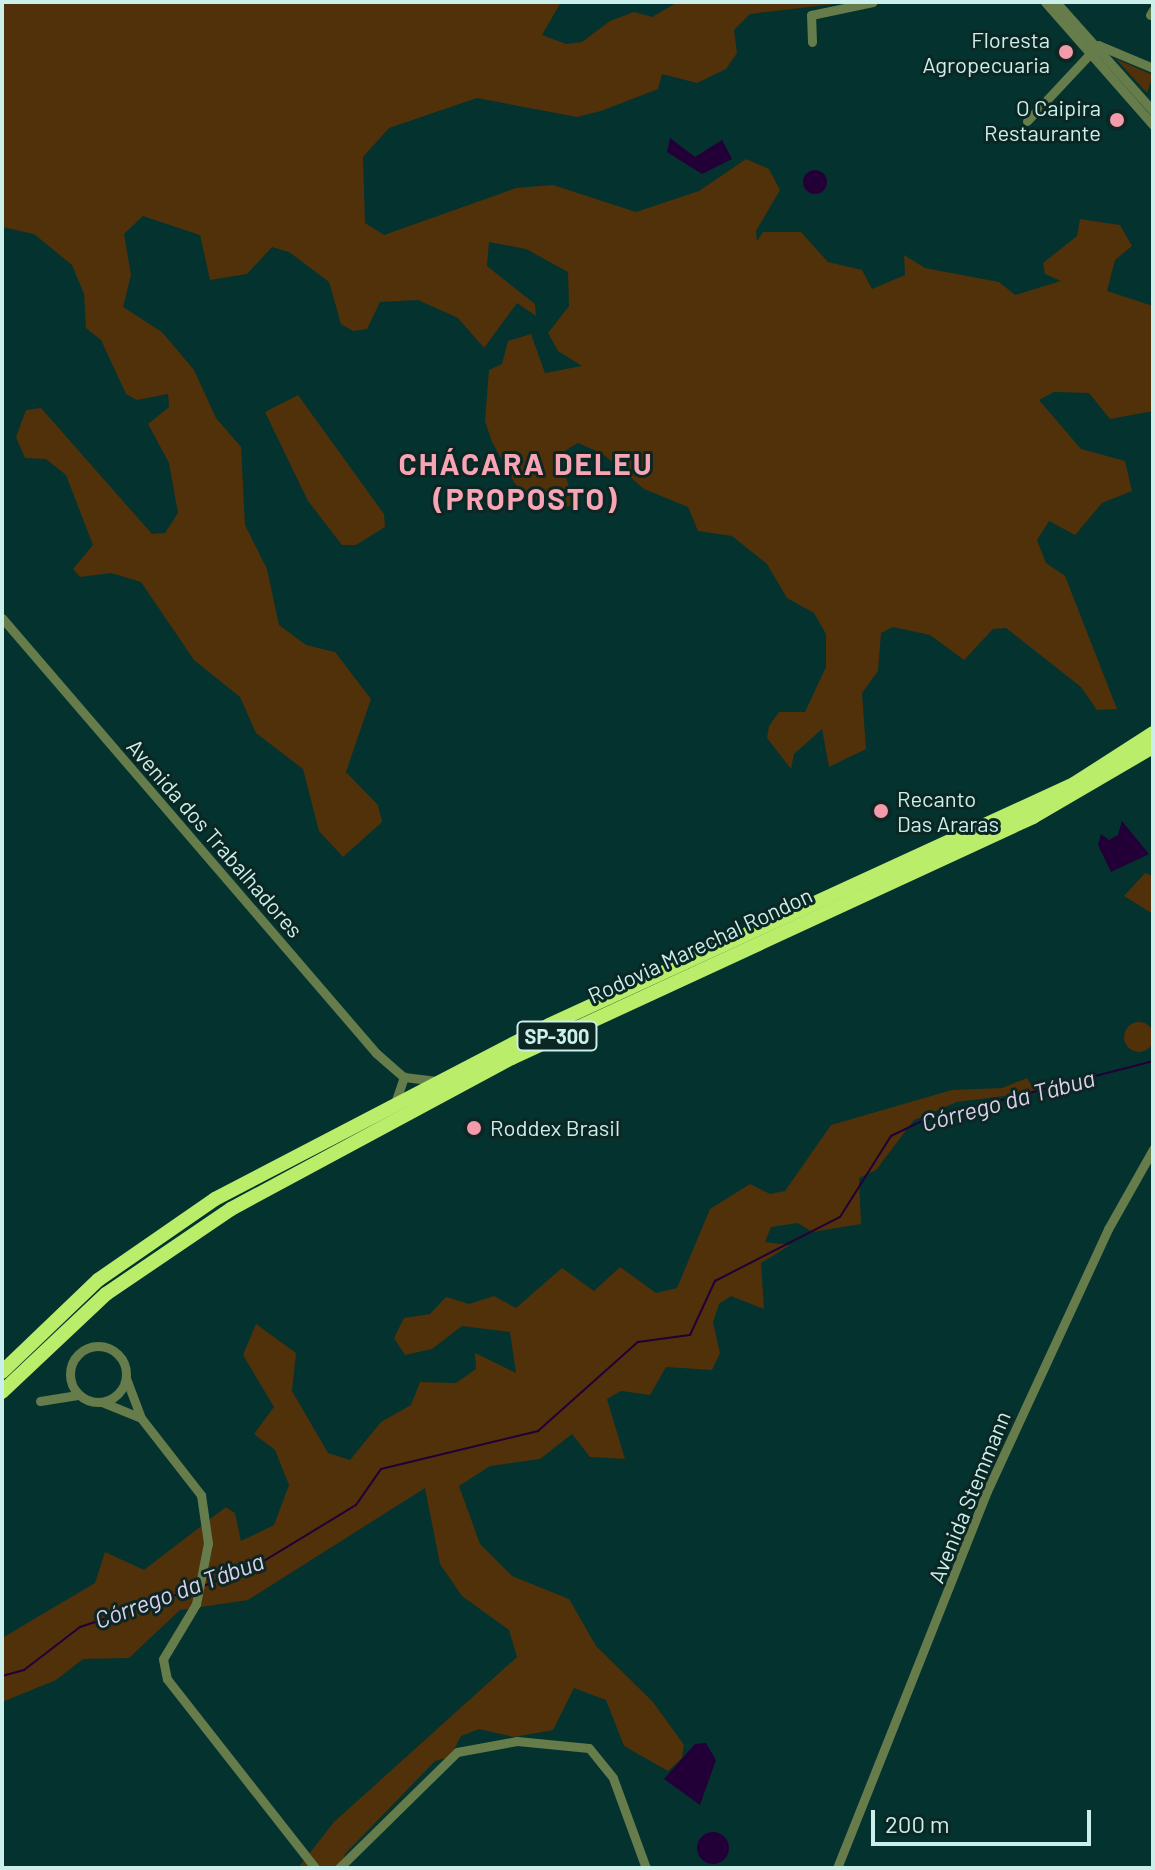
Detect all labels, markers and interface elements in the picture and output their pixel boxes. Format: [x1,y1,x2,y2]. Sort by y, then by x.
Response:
place label: Floresta Agropecuaria [922,26,1050,78]
marker: Floresta Agropecuaria [1057,43,1075,61]
place label: O Caipira Restaurante [984,94,1101,146]
marker: O Caipira Restaurante [1108,111,1126,129]
district label: CHÁCARA DELEU (PROPOSTO) [398,445,654,516]
street label: Avenida dos Trabalhadores [122,733,308,943]
place label: Recanto Das Araras [897,785,999,836]
marker: Recanto Das Araras [872,802,890,820]
street label: Rodovia Marechal Rondon [584,881,816,1009]
road number: SP-300 [515,1020,599,1052]
water label: Córrego da Tábua [918,1063,1098,1137]
place label: Roddex Brasil [490,1115,620,1141]
marker: Roddex Brasil [465,1119,483,1137]
street label: Avenida Stemmann [922,1407,1016,1587]
water label: Córrego da Tábua [90,1546,268,1634]
scale bar [875,1794,1095,1844]
text: 200 m [885,1809,950,1838]

